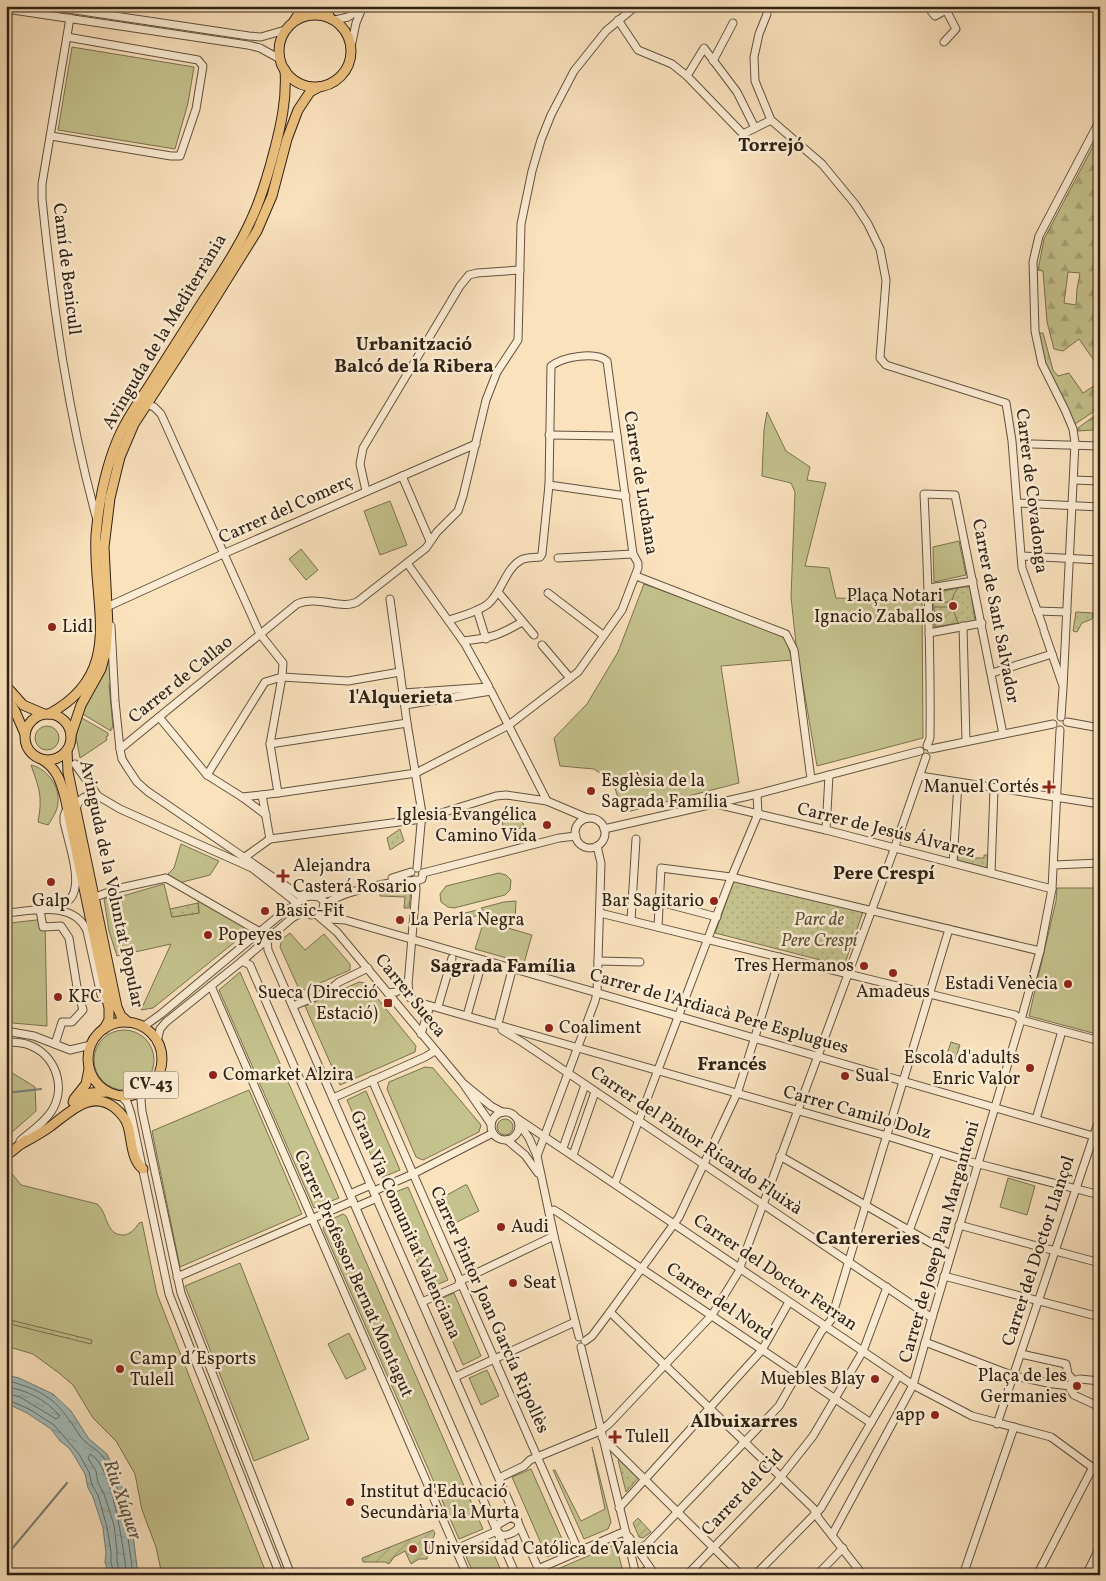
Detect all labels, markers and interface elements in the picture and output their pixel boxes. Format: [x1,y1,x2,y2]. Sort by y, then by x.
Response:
district label: Torrejó [738,133,804,159]
street label: Camí de Benicull [45,202,87,336]
street label: Avinguda de la Mediterrània [97,230,233,434]
district label: Urbanització Balcó de la Ribera [334,332,494,380]
street label: Carrer de Covadonga [1008,407,1054,575]
street label: Carrer de Luchana [616,409,664,557]
street label: Carrer del Comerç [215,469,357,551]
street label: Carrer de Sant Salvador [965,517,1025,706]
place label: Plaça Notari Ignacio Zaballos [814,584,943,630]
marker: Plaça Notari Ignacio Zaballos [947,600,959,612]
place label: Lidl [62,615,93,640]
marker: Lidl [46,621,58,633]
street label: Carrer de Callao [123,630,239,730]
district label: l'Alquerieta [349,685,453,711]
street label: Avinguda de la Voluntat Popular [73,758,150,1010]
place label: Esglèsia de la Sagrada Família [601,769,728,815]
place label: Manuel Cortés [924,775,1039,800]
marker: Manuel Cortés [1043,781,1055,793]
marker: Esglèsia de la Sagrada Família [585,785,597,797]
street label: Carrer de Jesús Álvarez [794,797,978,865]
place label: Iglesia Evangélica Camino Vida [396,803,537,849]
marker: Iglesia Evangélica Camino Vida [541,819,553,831]
place label: Alejandra Casterá Rosario [293,854,417,900]
district label: Pere Crespí [833,861,935,887]
marker: Alejandra Casterá Rosario [277,870,289,882]
marker: Galp [45,876,57,888]
place label: Galp [32,889,70,914]
place label: Bar Sagitario [601,889,704,914]
marker: Bar Sagitario [708,895,720,907]
place label: Basic-Fit [275,899,345,924]
marker: Basic-Fit [259,905,271,917]
place label: La Perla Negra [410,908,524,933]
park label: Parc de Pere Crespí [781,908,859,954]
marker: La Perla Negra [394,914,406,926]
place label: Popeyes [218,923,282,948]
marker: Popeyes [202,929,214,941]
street label: Carrer Sueca [368,949,452,1043]
district label: Sagrada Família [430,954,576,980]
place label: Tres Hermanos [734,954,854,979]
marker: Tres Hermanos [858,960,870,972]
street label: Carrer de l'Ardiacà Pere Esplugues [587,963,851,1061]
marker: Amadeus [887,967,899,979]
place label: Estadi Venècia [945,972,1058,997]
marker: Estadi Venècia [1062,978,1074,990]
place label: Amadeus [856,980,930,1005]
place label: Sueca (Direcció Estació) [258,981,378,1027]
place label: KFC [68,985,102,1010]
marker: KFC [52,991,64,1003]
marker: Sueca (Direcció Estació) [382,997,394,1009]
place label: Coaliment [559,1016,642,1041]
marker: Coaliment [543,1022,555,1034]
place label: Escola d'adults Enric Valor [904,1046,1020,1092]
district label: Francés [697,1052,767,1078]
street label: Carrer del Pintor Ricardo Fluixà [585,1060,807,1222]
marker: Escola d'adults Enric Valor [1024,1062,1036,1074]
place label: Comarket Alzira [223,1063,354,1088]
place label: Sual [855,1064,889,1089]
marker: Comarket Alzira [207,1069,219,1081]
marker: Sual [839,1070,851,1082]
road number: CV-43 [124,1072,178,1098]
street label: Carrer Camilo Dolz [780,1080,934,1146]
street label: Gran Via Comunitat Valenciana [343,1107,467,1343]
street label: Carrer de Josep Pau Margantoni [893,1118,987,1366]
street label: Carrer Professor Bernat Montagut [287,1146,419,1402]
street label: Carrer del Doctor Llançol [996,1153,1082,1349]
street label: Carrer Pintor Joan García Ripollès [423,1183,555,1437]
street label: Carrer del Doctor Ferran [688,1209,862,1338]
place label: Audi [511,1215,549,1240]
marker: Audi [495,1221,507,1233]
district label: Cantereries [816,1226,920,1252]
street label: Carrer del Nord [661,1257,777,1347]
place label: Seat [523,1271,556,1296]
marker: Seat [507,1277,519,1289]
place label: Camp d´Esports Tulell [130,1347,256,1393]
marker: Camp d´Esports Tulell [114,1363,126,1375]
place label: Plaça de les Germanies [978,1364,1067,1410]
place label: Muebles Blay [760,1367,865,1392]
marker: Muebles Blay [869,1373,881,1385]
marker: Plaça de les Germanies [1071,1380,1083,1392]
place label: app [895,1403,925,1428]
district label: Albuixarres [690,1409,798,1435]
marker: app [929,1409,941,1421]
place label: Tulell [625,1425,669,1450]
marker: Tulell [609,1431,621,1443]
street label: Carrer del Cid [696,1444,790,1542]
water label: Riu Xúquer [96,1456,148,1545]
place label: Institut d'Educació Secundària la Murta [360,1480,519,1526]
marker: Institut d'Educació Secundària la Murta [344,1496,356,1508]
place label: Universidad Católica de Valencia [423,1537,679,1562]
marker: Universidad Católica de Valencia [407,1543,419,1555]

